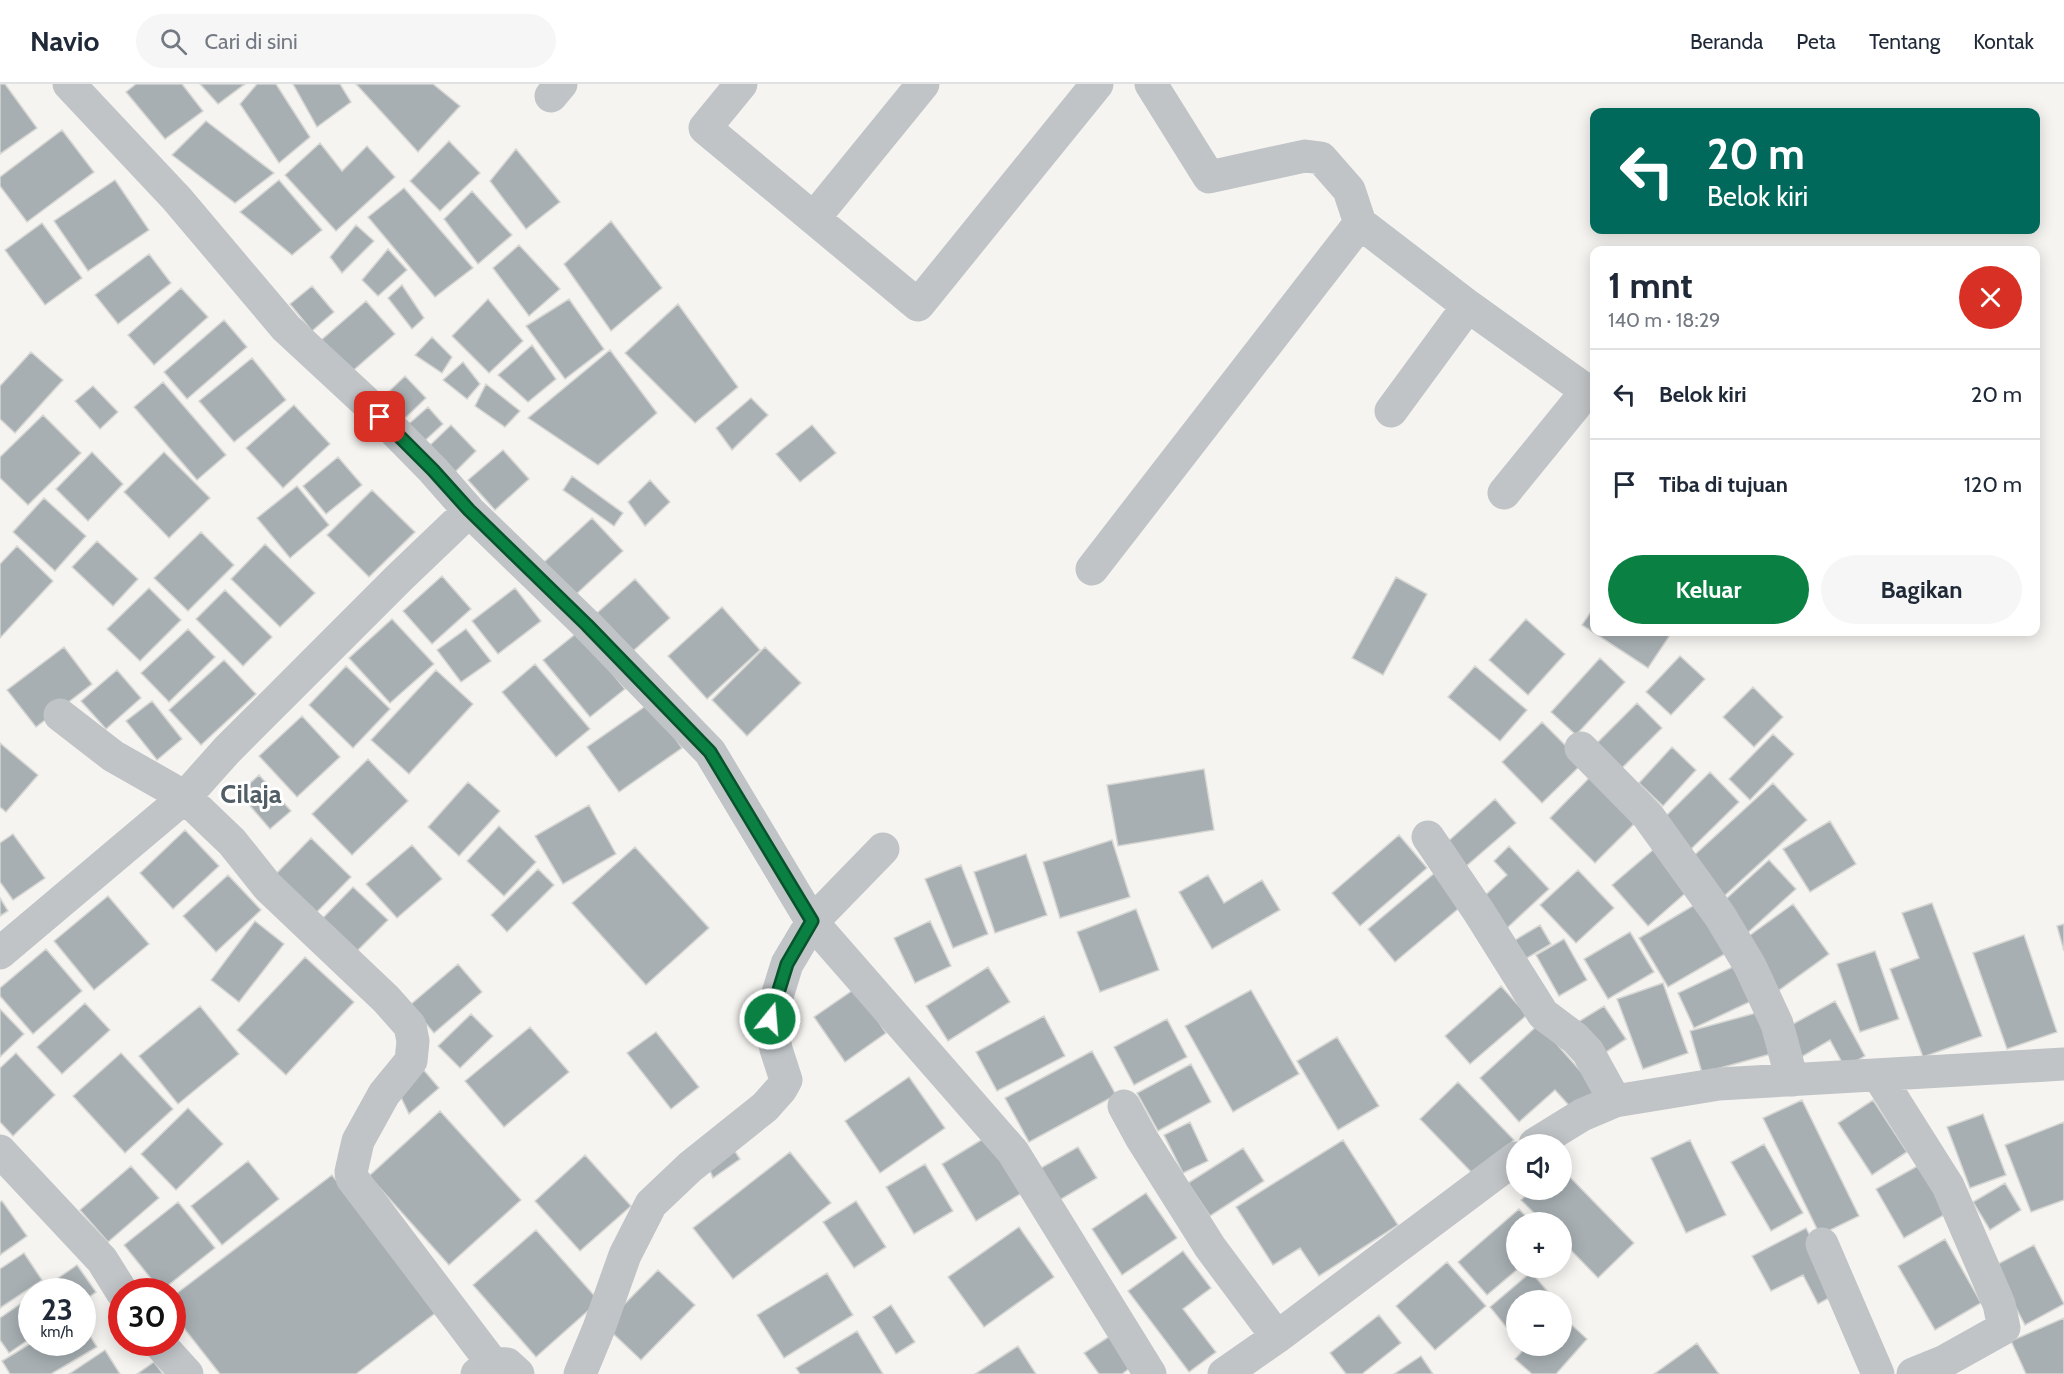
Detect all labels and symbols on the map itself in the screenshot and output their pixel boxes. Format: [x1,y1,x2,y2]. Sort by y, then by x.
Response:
pin [354,391,405,442]
district label: Cilaja [220,778,282,810]
position arrow [738,987,802,1051]
speed limit sign: 30 [108,1278,186,1356]

